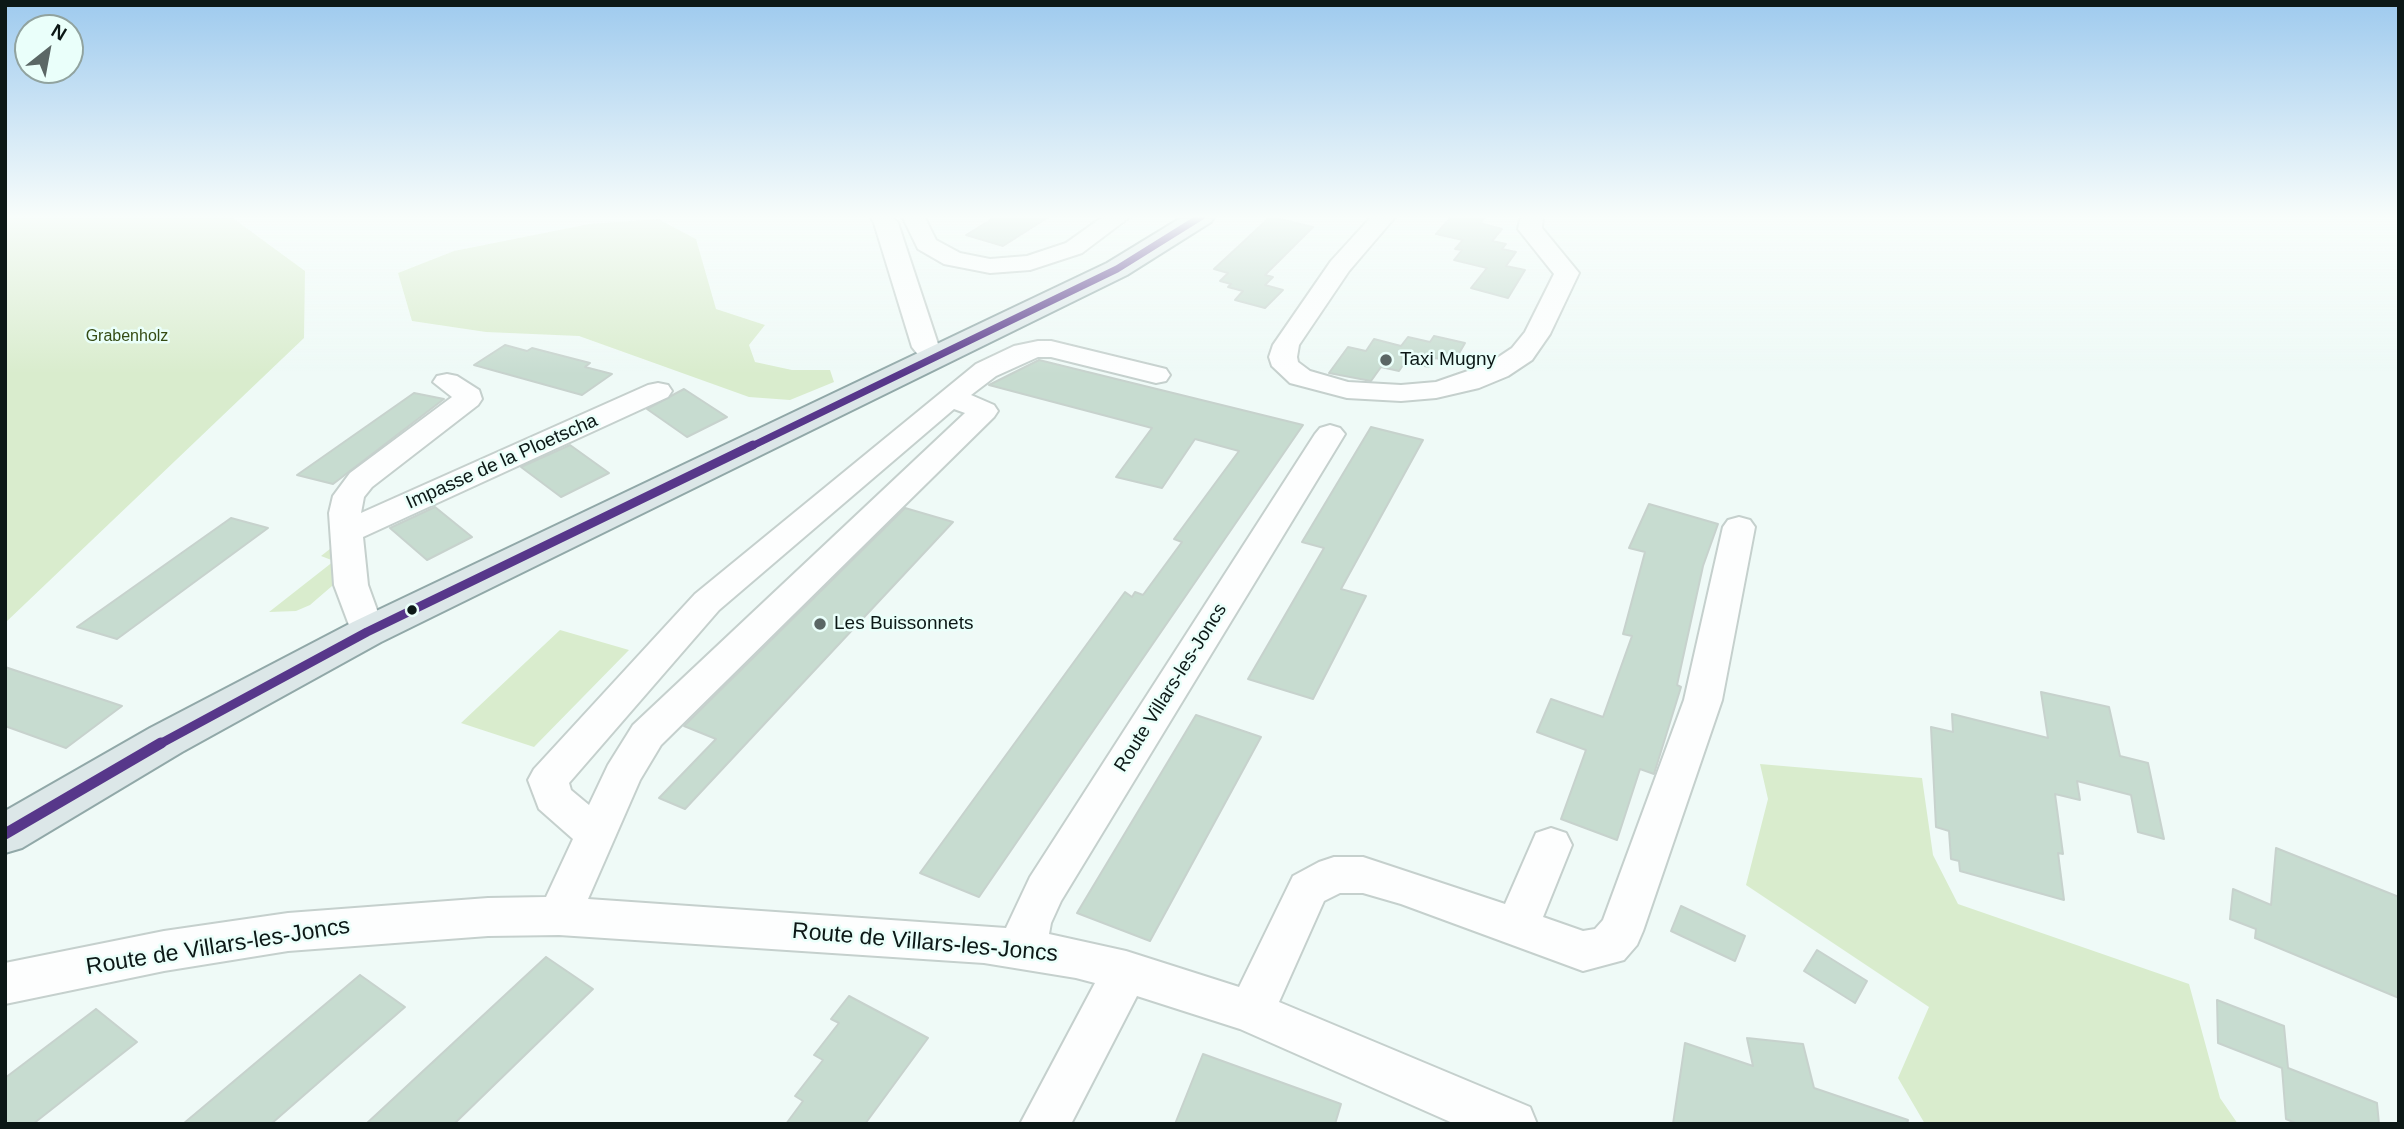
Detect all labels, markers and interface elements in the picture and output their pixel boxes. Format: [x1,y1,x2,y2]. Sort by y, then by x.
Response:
north arrow [14,14,84,84]
text: N [48,20,70,45]
park label: Grabenholz [86,327,168,347]
place label: Taxi Mugny [1400,349,1496,371]
marker: Taxi Mugny [1378,352,1394,368]
street label: Impasse de la Ploetscha [403,409,601,515]
street label: Route Villars-les-Joncs [1110,600,1232,776]
unlabelled marker [405,603,419,617]
place label: Les Buissonnets [834,613,973,635]
marker: Les Buissonnets [812,616,828,632]
street label: Route de Villars-les-Joncs [84,913,352,981]
street label: Route de Villars-les-Joncs [791,918,1059,968]

